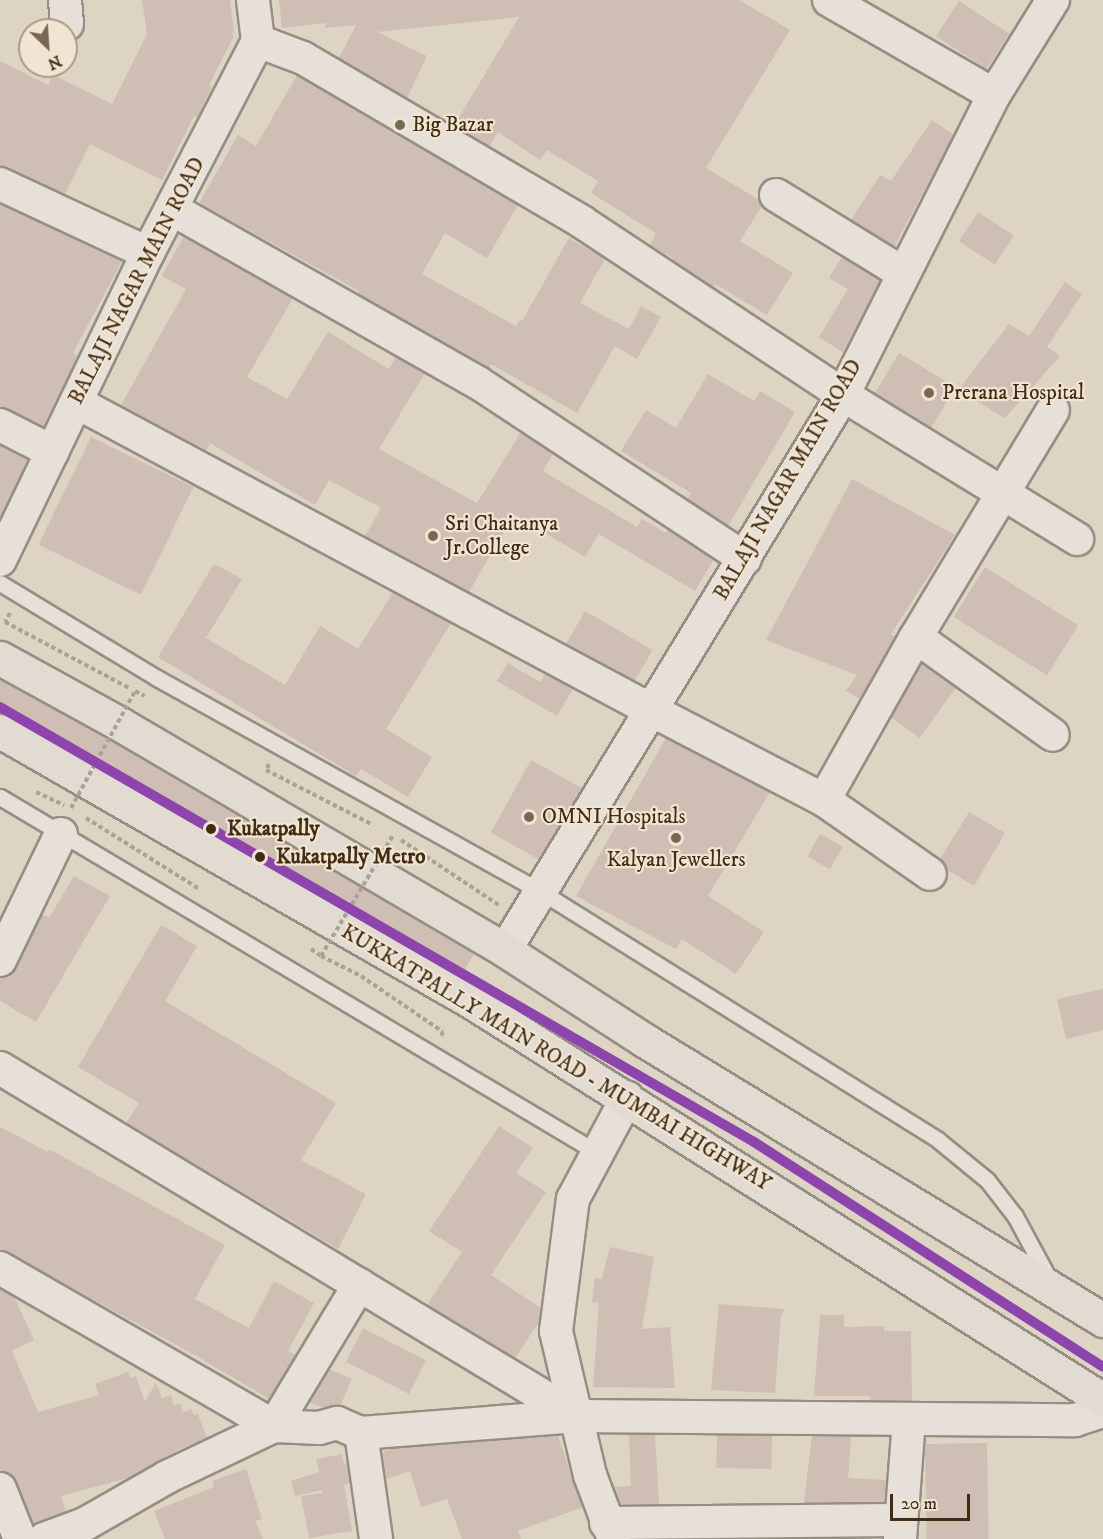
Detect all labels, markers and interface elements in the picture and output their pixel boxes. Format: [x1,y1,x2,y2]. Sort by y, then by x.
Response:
north arrow [18,18,78,78]
text: N [45,51,65,74]
place label: Big Bazar [412,112,493,138]
marker: Big Bazar [393,118,407,132]
street label: BALAJI NAGAR MAIN ROAD [64,153,210,409]
street label: BALAJI NAGAR MAIN ROAD [709,355,867,605]
place label: Prerana Hospital [942,380,1084,406]
marker: Prerana Hospital [920,384,938,402]
place label: Sri Chaitanya Jr.College [445,511,558,561]
marker: Sri Chaitanya Jr.College [426,529,440,543]
place label: OMNI Hospitals [542,804,686,830]
marker: OMNI Hospitals [520,808,538,826]
place label: Kukatpally [227,816,320,842]
marker: Kukatpally [200,818,222,840]
marker: Kalyan Jewellers [669,831,683,845]
place label: Kukatpally Metro [276,844,425,870]
marker: Kukatpally Metro [249,846,271,868]
place label: Kalyan Jewellers [607,847,745,873]
street label: KUKKATPALLY MAIN ROAD - MUMBAI HIGHWAY [336,919,776,1197]
scale bar [893,1482,972,1520]
text: 20 m [901,1493,937,1515]

